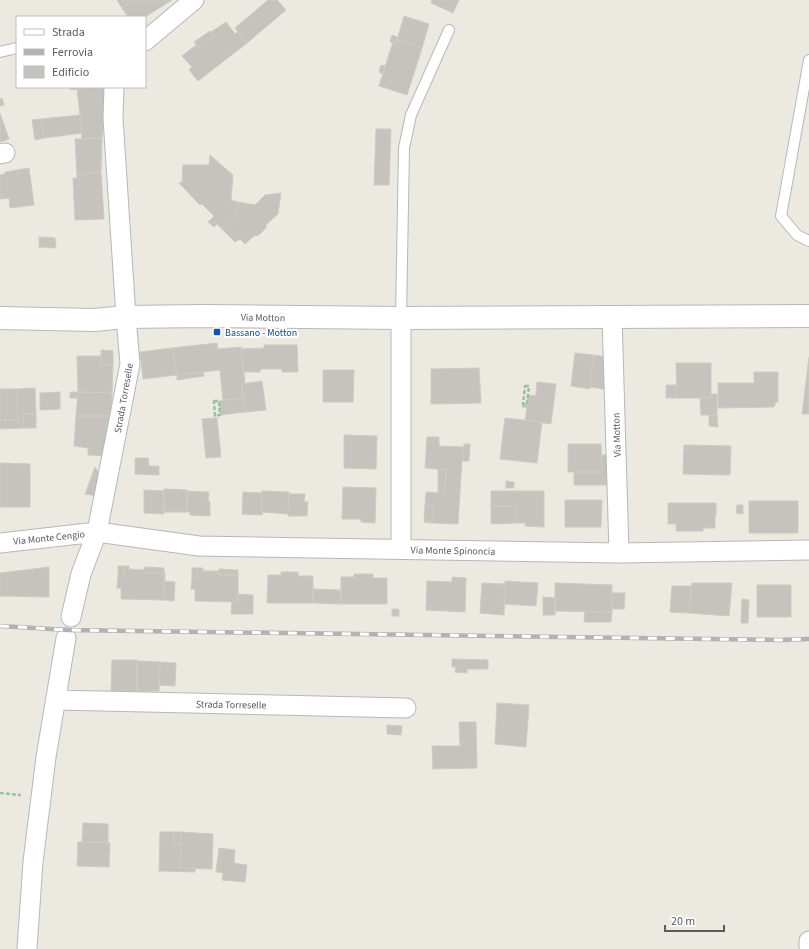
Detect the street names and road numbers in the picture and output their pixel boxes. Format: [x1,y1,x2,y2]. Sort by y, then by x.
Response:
street label: Via Motton [241,311,285,325]
street label: Strada Torreselle [111,362,137,434]
street label: Via Motton [609,412,625,457]
street label: Via Monte Cengio [13,527,86,549]
street label: Via Monte Spinoncia [410,543,495,559]
street label: Strada Torreselle [196,697,266,713]

